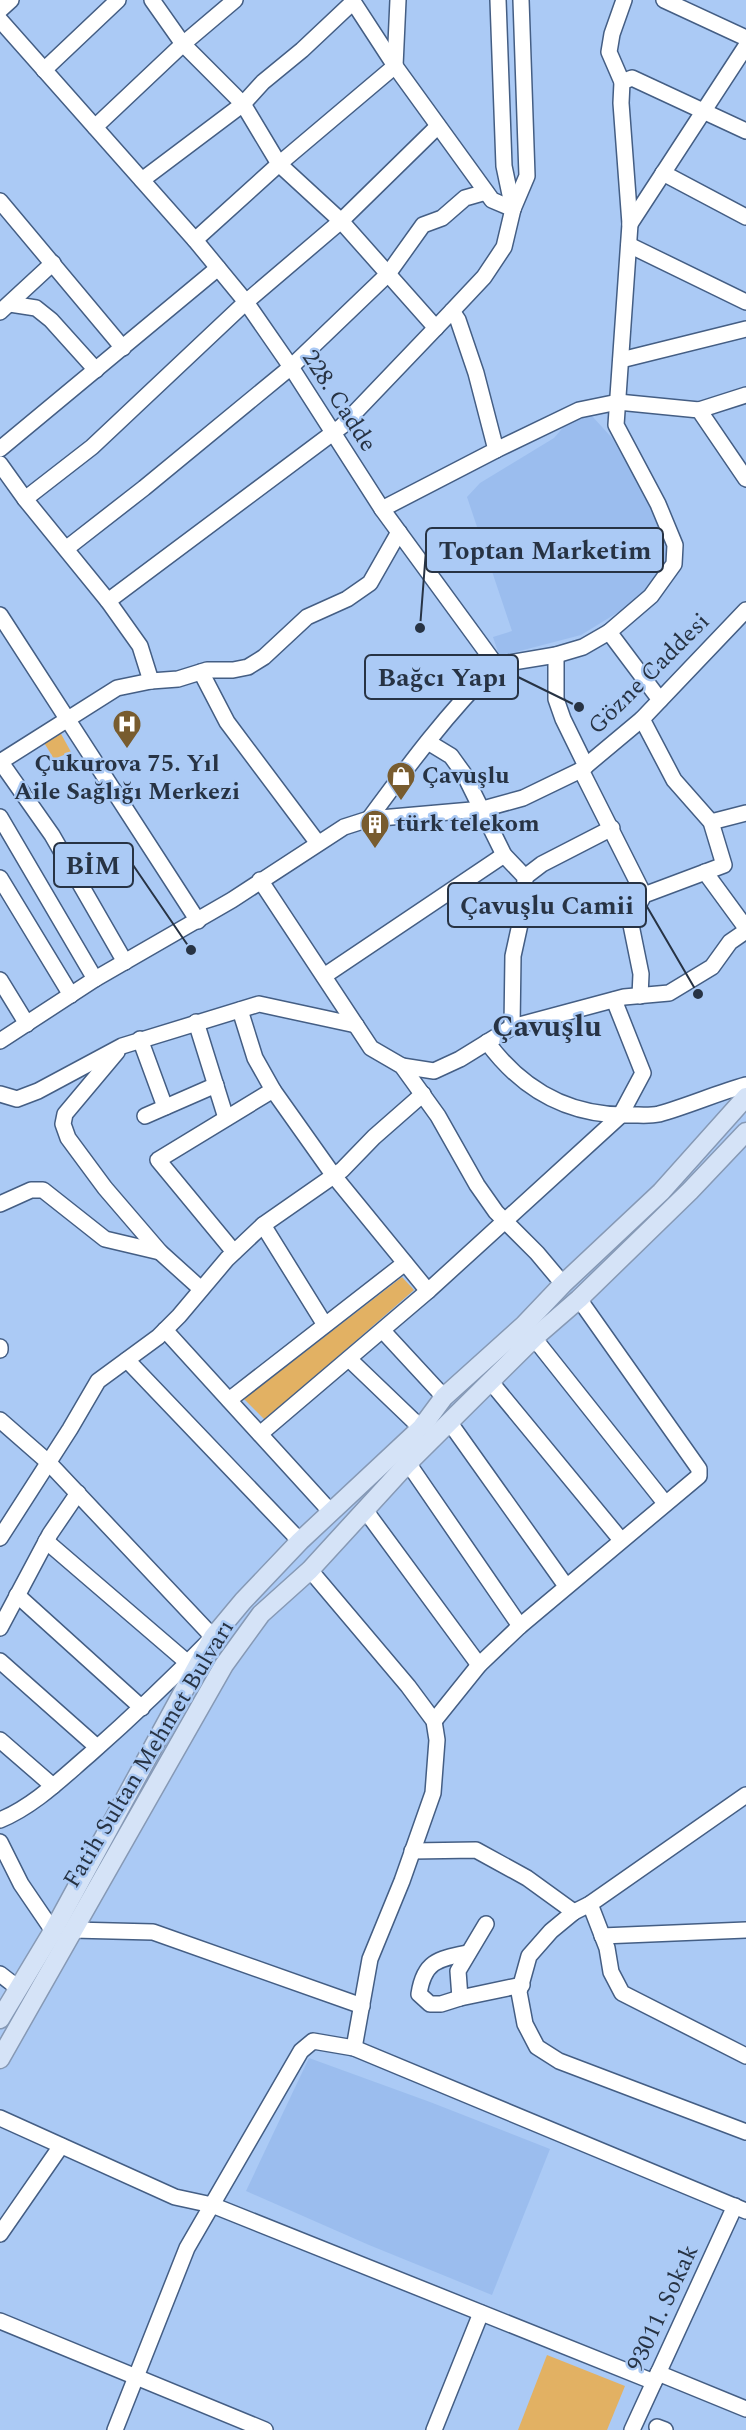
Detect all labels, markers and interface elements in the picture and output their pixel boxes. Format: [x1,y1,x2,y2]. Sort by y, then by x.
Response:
street label: 228. Cadde [292,343,386,459]
callout: Toptan Marketim [426,528,663,572]
text: Toptan Marketim [439,531,651,571]
street label: Gözne Caddesi [580,605,718,743]
callout: Bağcı Yapı [365,655,518,699]
text: Bağcı Yapı [378,658,506,698]
hospital icon: Çukurova 75. Yıl Aile Sağlığı Merkezi [111,708,143,750]
place label: Çukurova 75. Yıl Aile Sağlığı Merkezi [14,746,240,810]
place label: Çavuşlu [422,758,509,794]
shop icon: Çavuşlu [385,760,417,802]
place label: türk telekom [396,806,540,842]
building icon: türk telekom [359,808,391,850]
callout: BİM [54,843,133,887]
text: BİM [66,846,120,886]
callout: Çavuşlu Camii [448,883,646,927]
text: Çavuşlu Camii [460,886,634,926]
district label: Çavuşlu [492,1004,602,1050]
street label: Fatih Sultan Mehmet Bulvarı [54,1613,244,1895]
street label: 93011. Sokak [618,2239,708,2377]

